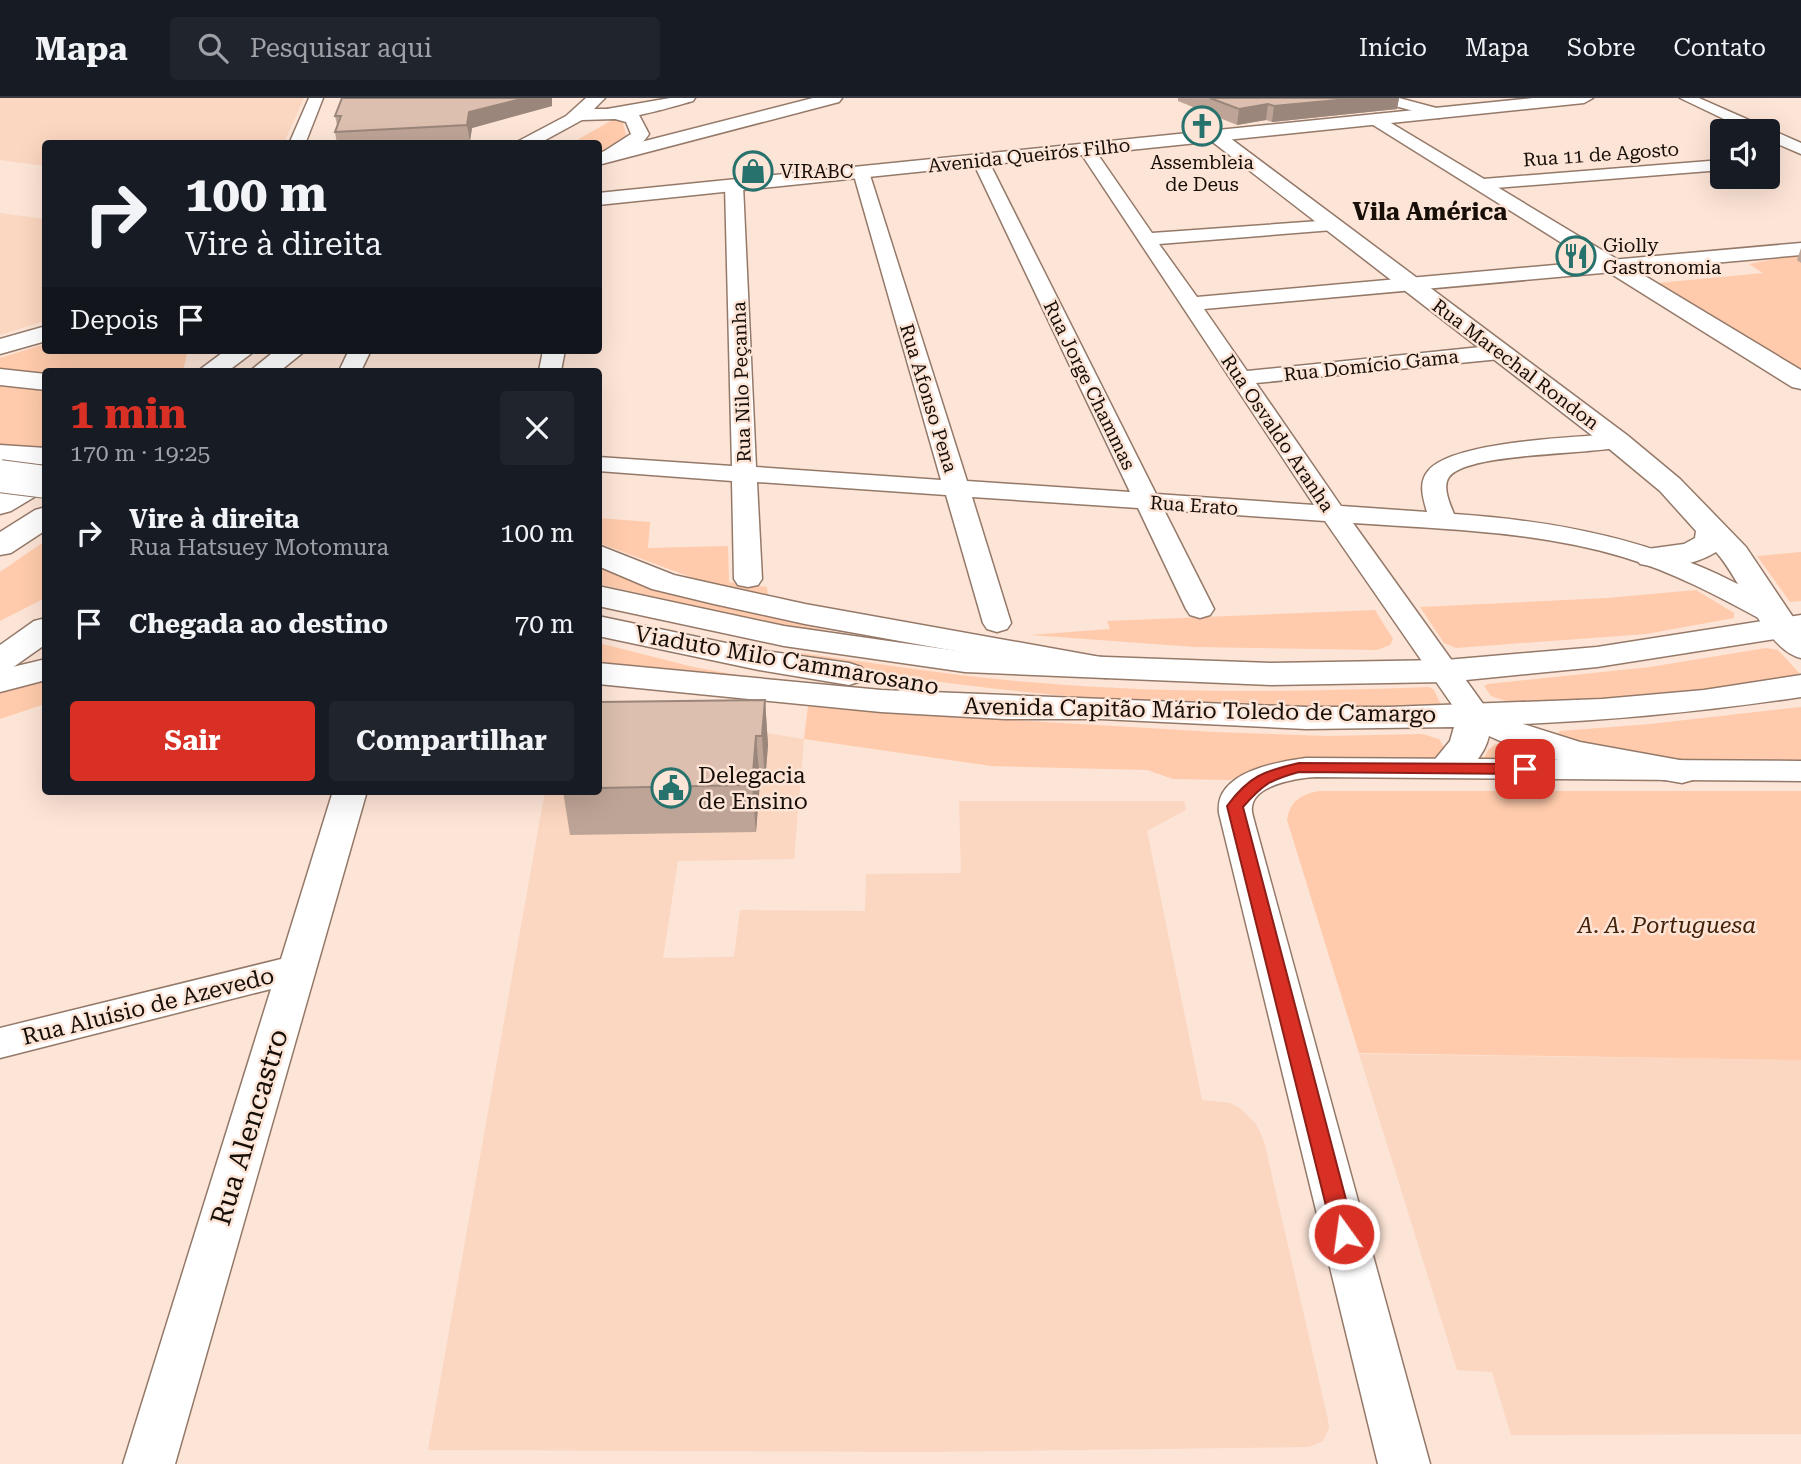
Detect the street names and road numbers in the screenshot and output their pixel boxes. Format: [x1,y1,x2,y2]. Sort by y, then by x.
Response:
street label: Avenida Queirós Filho [927,133,1131,178]
street label: Rua 11 de Agosto [1522,138,1680,171]
street label: Rua Marechal Rondon [1428,294,1604,435]
street label: Rua Jorge Chammas [1039,297,1140,473]
street label: Rua Nilo Peçanha [727,300,756,463]
street label: Rua Afonso Pena [895,321,962,476]
street label: Rua Domício Gama [1282,345,1460,386]
street label: Rua Osvaldo Aranha [1216,350,1339,517]
street label: Rua Erato [1149,491,1239,520]
street label: Viaduto Milo Cammarosano [633,620,941,701]
street label: Avenida Capitão Mário Toledo de Camargo [963,693,1437,728]
street label: Rua Aluísio de Azevedo [19,962,277,1051]
street label: Rua Alencastro [204,1025,295,1229]

